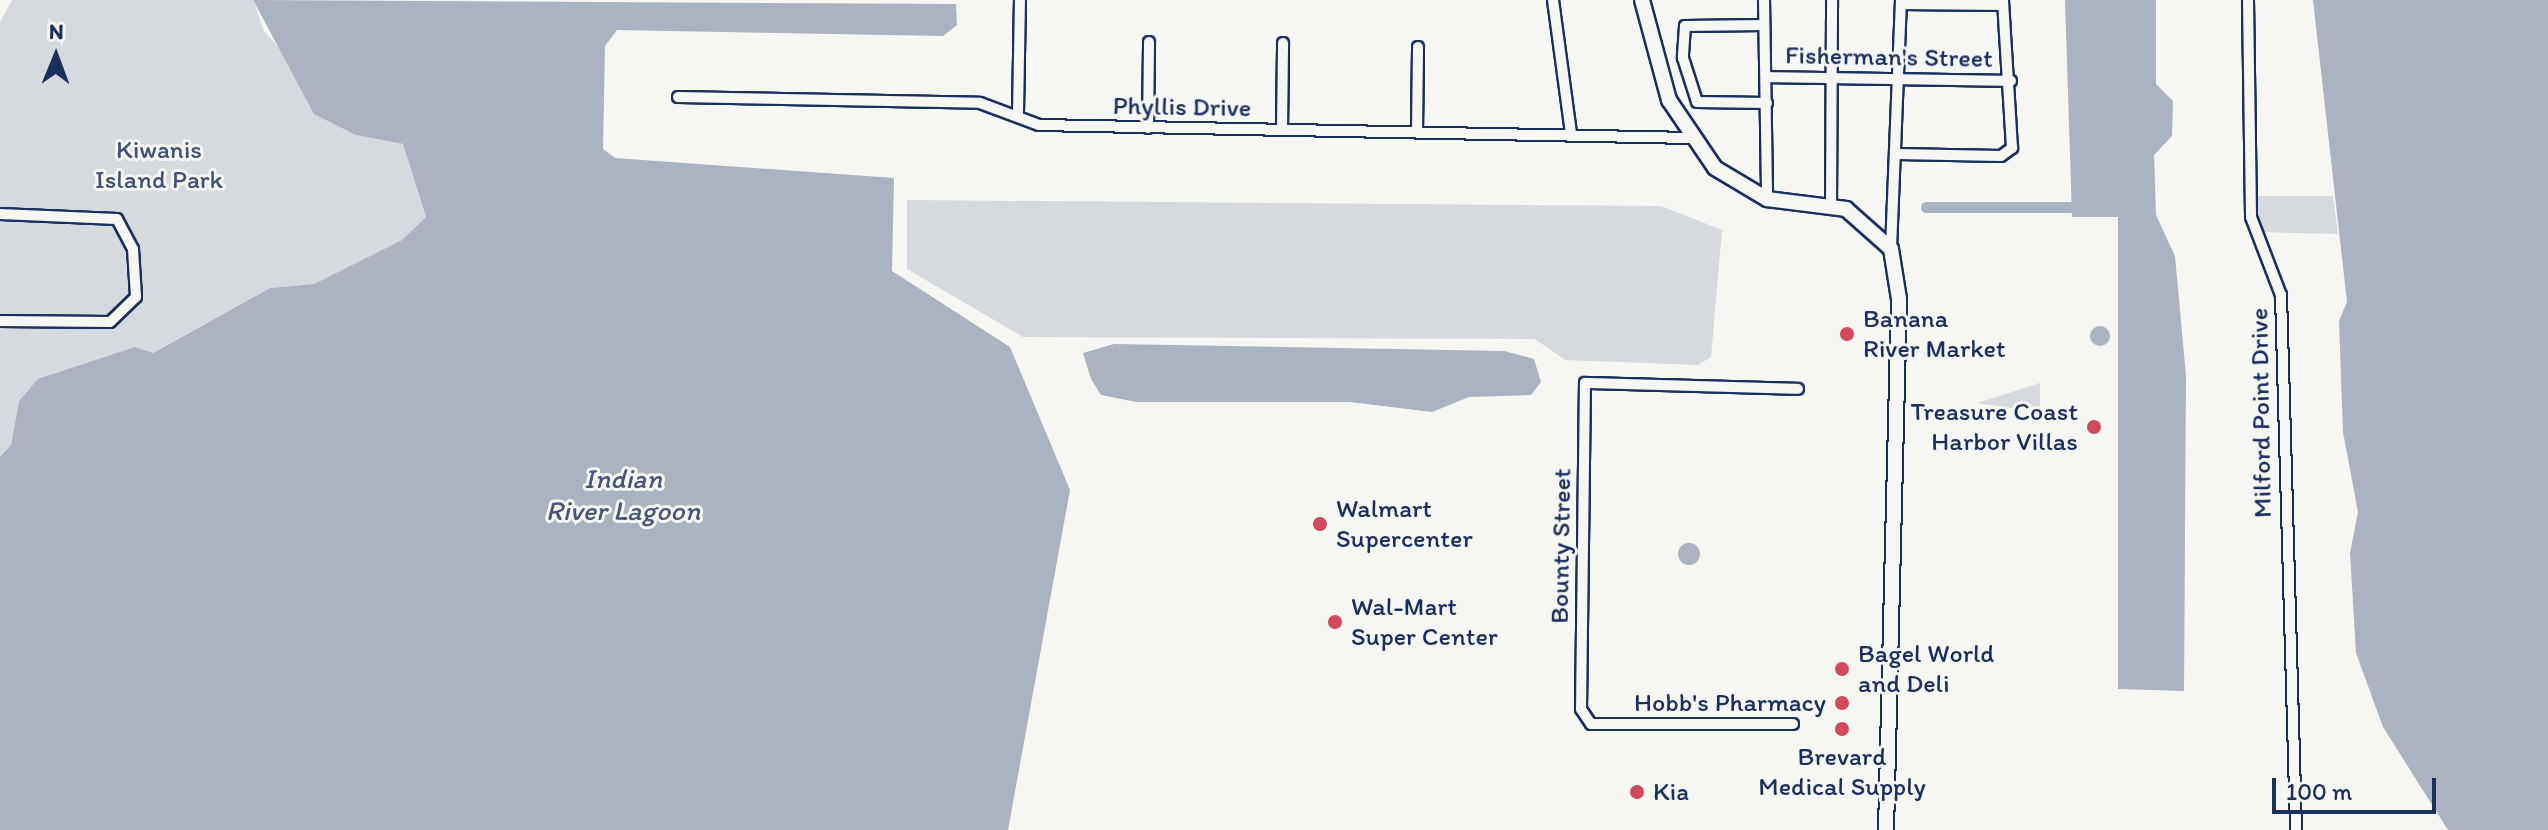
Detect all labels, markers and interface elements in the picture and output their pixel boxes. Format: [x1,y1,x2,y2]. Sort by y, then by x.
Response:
north arrow [16,16,96,96]
text: N [49,18,64,45]
street label: Fisherman's Street [1785,40,1993,74]
street label: Phyllis Drive [1113,90,1251,124]
park label: Kiwanis Island Park [95,134,223,196]
place label: Banana River Market [1863,303,2005,364]
street label: Milford Point Drive [2244,307,2278,519]
marker: Banana River Market [1838,325,1856,343]
place label: Treasure Coast Harbor Villas [1911,396,2078,458]
marker: Treasure Coast Harbor Villas [2085,418,2103,436]
water label: Indian River Lagoon [546,461,700,527]
street label: Bounty Street [1544,468,1578,624]
place label: Walmart Supercenter [1336,493,1473,554]
marker: Walmart Supercenter [1311,515,1329,533]
place label: Wal-Mart Super Center [1351,591,1498,652]
marker: Wal-Mart Super Center [1326,613,1344,631]
place label: Bagel World and Deli [1858,638,1994,700]
marker: Bagel World and Deli [1833,660,1851,678]
place label: Hobb's Pharmacy [1634,687,1826,719]
marker: Hobb's Pharmacy [1833,694,1851,712]
marker: Brevard Medical Supply [1833,720,1851,738]
place label: Brevard Medical Supply [1758,741,1926,802]
scale bar [2276,762,2440,812]
place label: Kia [1653,776,1689,808]
text: 100 m [2286,777,2352,806]
marker: Kia [1628,783,1646,801]

